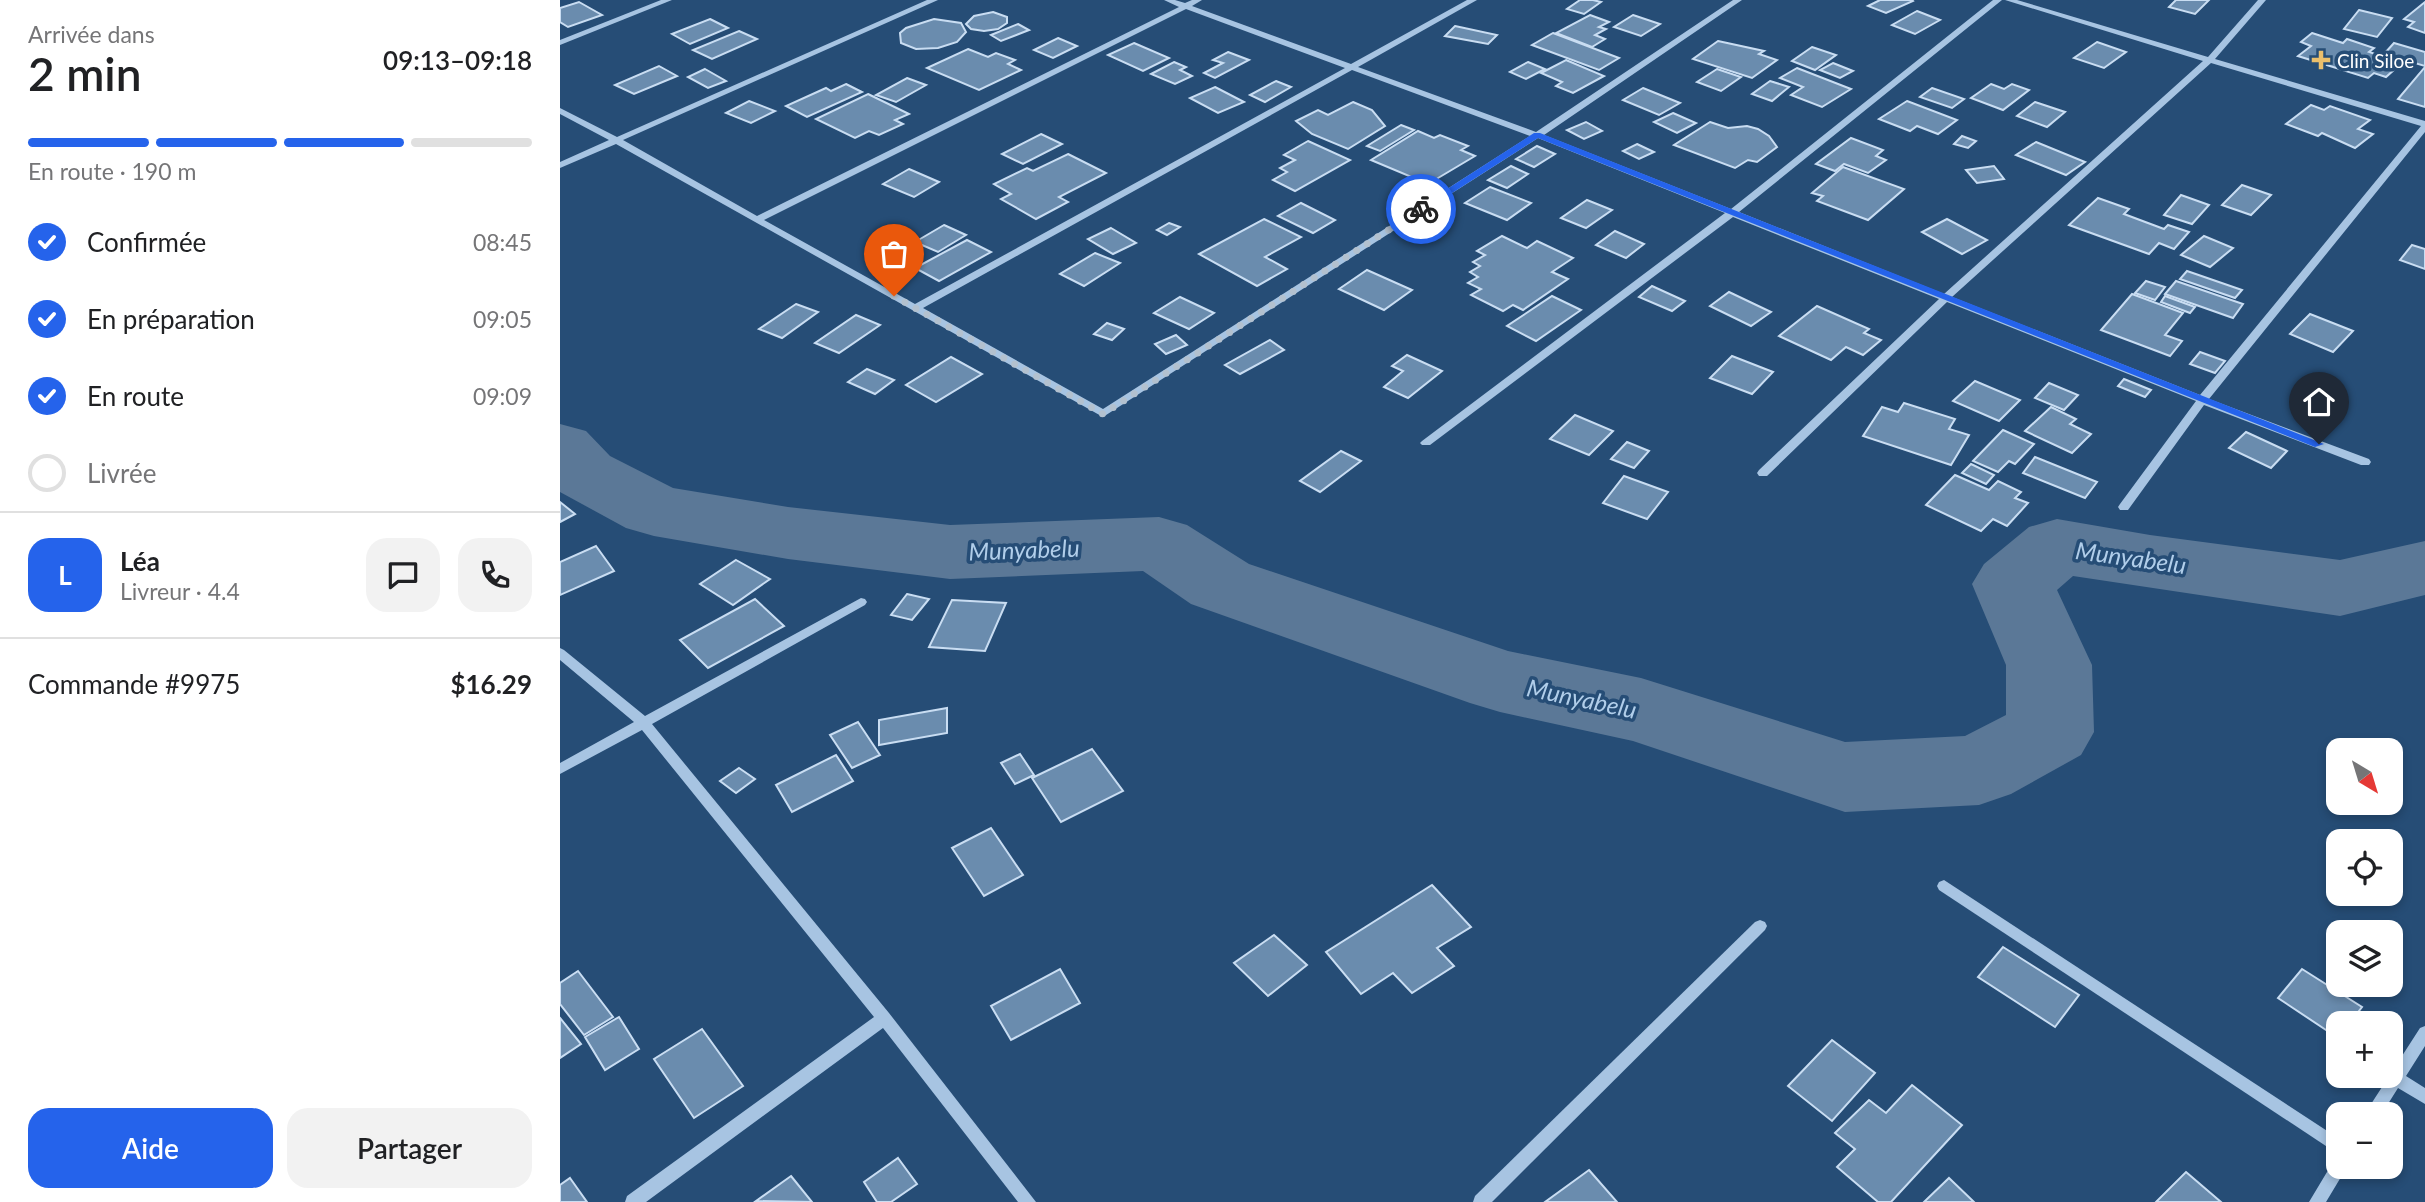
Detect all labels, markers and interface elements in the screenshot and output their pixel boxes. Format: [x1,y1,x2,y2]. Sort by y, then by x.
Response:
text: Arrivée dans [28,20,155,48]
text: 09:13–09:18 [383,44,532,76]
text: 2 min [28,46,142,101]
place label: Clin Siloe [2337,49,2414,72]
marker: Clin Siloe [2311,50,2331,70]
text: En route · 190 m [28,157,196,185]
courier [1386,174,1456,244]
icon: bike [1402,190,1440,228]
icon: check [28,223,66,261]
pin [864,224,924,296]
text: Confirmée [87,226,206,258]
text: 08:45 [473,228,532,256]
icon: bag [875,235,913,273]
icon: check [28,300,66,338]
text: En préparation [87,303,255,335]
text: 09:05 [473,305,532,333]
pin [2289,372,2349,444]
icon: check [28,377,66,415]
text: En route [87,380,184,412]
text: 09:09 [473,382,532,410]
icon: home [2300,383,2338,421]
text: Livrée [87,457,156,489]
water label: Munyabelu [968,533,1080,565]
water label: Munyabelu [2074,535,2188,579]
button: chat [366,538,440,612]
button: phone [458,538,532,612]
text: Léa [120,545,160,577]
text: L [58,559,72,591]
text: Livreur · 4.4 [120,577,240,605]
text: Commande #9975 [28,668,240,700]
text: $16.29 [450,668,532,700]
water label: Munyabelu [1525,672,1639,724]
north arrow [2326,738,2403,816]
map controls [2326,738,2403,1179]
button: locate [2326,829,2403,906]
button: layers [2326,920,2403,997]
button: + [2326,1011,2403,1088]
button: − [2326,1102,2403,1179]
button: Aide [28,1108,273,1188]
button: Partager [287,1108,532,1188]

